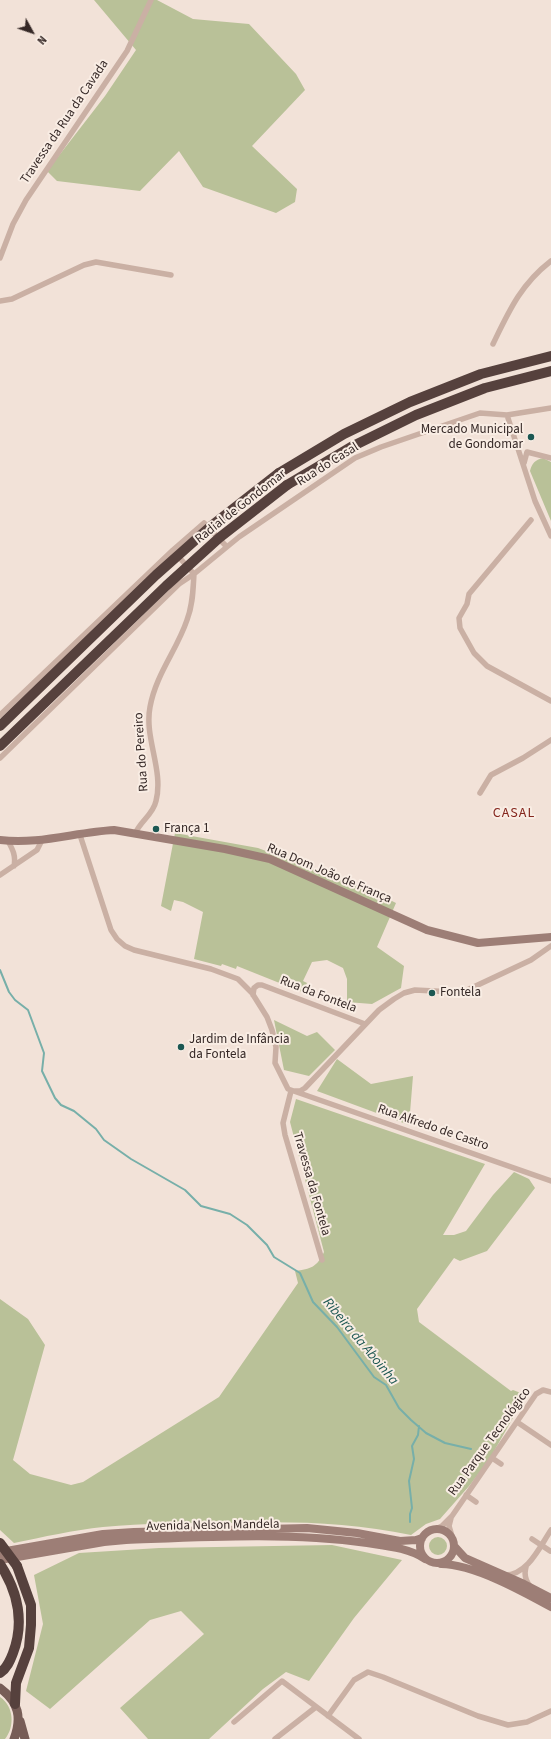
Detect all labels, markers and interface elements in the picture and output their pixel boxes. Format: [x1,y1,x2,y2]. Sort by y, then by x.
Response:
north arrow [12,12,52,52]
text: N [33,32,50,48]
street label: Travessa da Rua da Cavada [18,57,112,187]
place label: Mercado Municipal de Gondomar [421,422,523,453]
marker: Mercado Municipal de Gondomar [526,432,536,442]
street label: Rua do Casal [294,440,362,490]
street label: Radial de Gondomar [192,467,290,547]
street label: Rua do Pereiro [131,712,153,792]
district label: CASAL [493,806,535,822]
place label: França 1 [164,821,209,837]
marker: França 1 [151,824,161,834]
street label: Rua Dom João de França [264,841,394,907]
street label: Rua da Fontela [277,973,359,1017]
place label: Fontela [440,985,481,1001]
marker: Fontela [427,988,437,998]
place label: Jardim de Infância da Fontela [189,1032,290,1063]
marker: Jardim de Infância da Fontela [176,1042,186,1052]
street label: Rua Alfredo de Castro [375,1102,491,1154]
street label: Travessa da Fontela [289,1130,333,1238]
water label: Ribeira da Aboinha [319,1295,401,1389]
street label: Rua Parque Tecnológico [445,1385,535,1499]
street label: Avenida Nelson Mandela [146,1517,280,1535]

